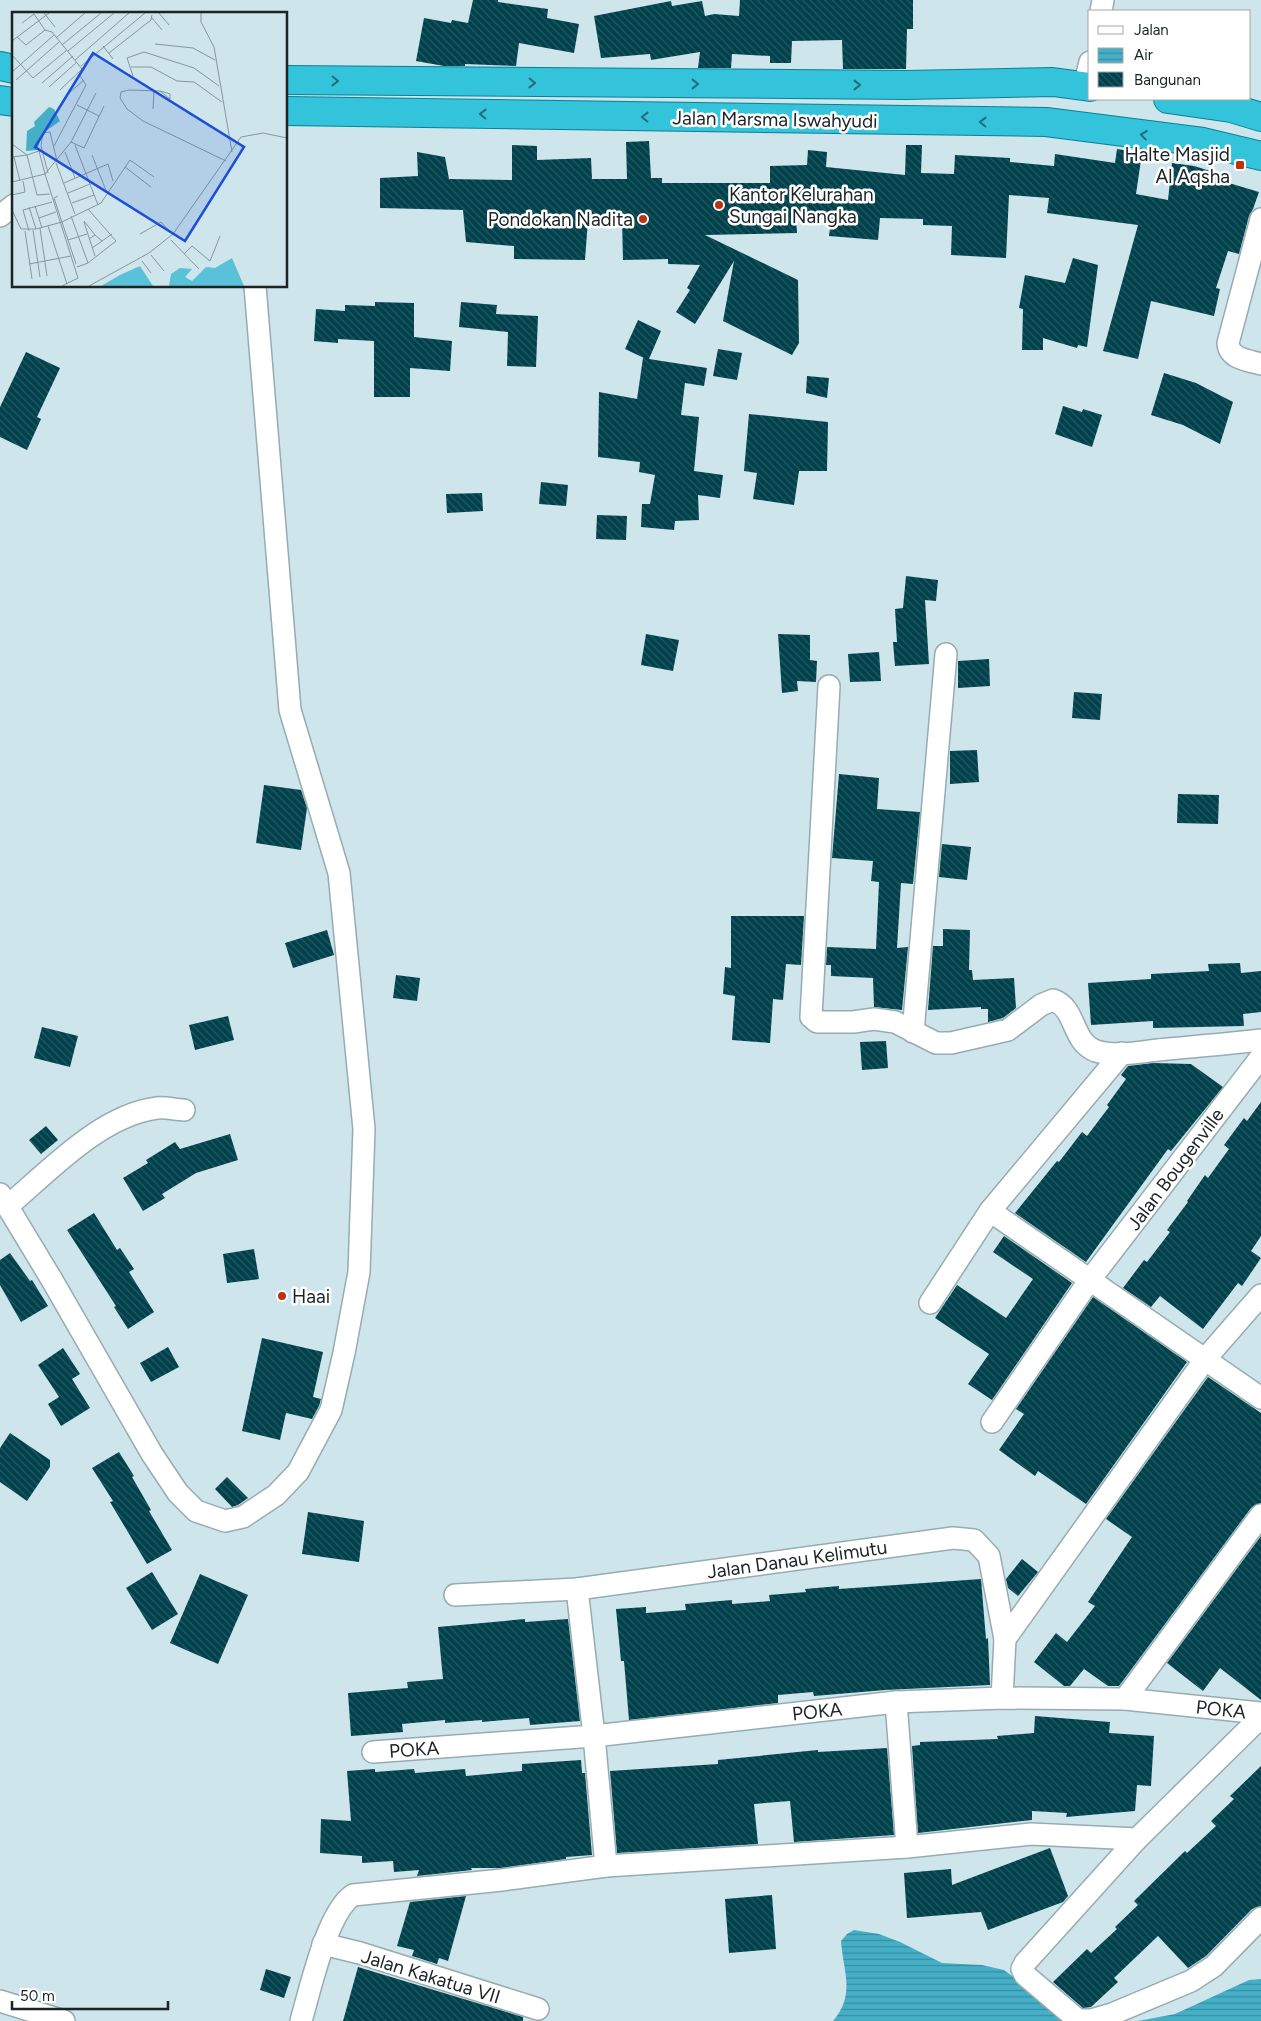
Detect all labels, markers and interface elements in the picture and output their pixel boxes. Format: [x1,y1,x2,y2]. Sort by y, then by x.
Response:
legend [1088,10,1251,100]
inset map [12,12,288,288]
text: Jalan [1134,21,1169,39]
text: Air [1134,46,1153,64]
text: Bangunan [1134,71,1201,89]
one-way arrow [332,76,339,86]
one-way arrow [529,78,537,89]
one-way arrow [692,79,699,89]
one-way arrow [854,80,862,90]
street label: Jalan Marsma Iswahyudi [672,106,878,133]
one-way arrow [478,109,486,119]
one-way arrow [641,111,649,122]
one-way arrow [978,116,986,127]
one-way arrow [1140,130,1148,141]
place label: Halte Masjid Al Aqsha [1124,143,1230,188]
marker: Halte Masjid Al Aqsha [1234,159,1246,171]
place label: Kantor Kelurahan Sungai Nangka [729,183,874,228]
marker: Kantor Kelurahan Sungai Nangka [713,199,725,211]
place label: Pondokan Nadita [488,208,633,231]
marker: Pondokan Nadita [637,213,649,225]
street label: Jalan Bougenville [1122,1104,1229,1235]
place label: Haai [292,1285,330,1308]
marker: Haai [276,1290,288,1302]
street label: Jalan Danau Kelimutu [705,1535,889,1584]
street label: POKA [1195,1695,1247,1724]
street label: POKA [791,1697,843,1726]
street label: POKA [388,1736,440,1763]
street label: Jalan Kakatua VII [359,1944,503,2009]
scale bar [12,1978,169,2010]
text: 50 m [20,1987,55,2005]

